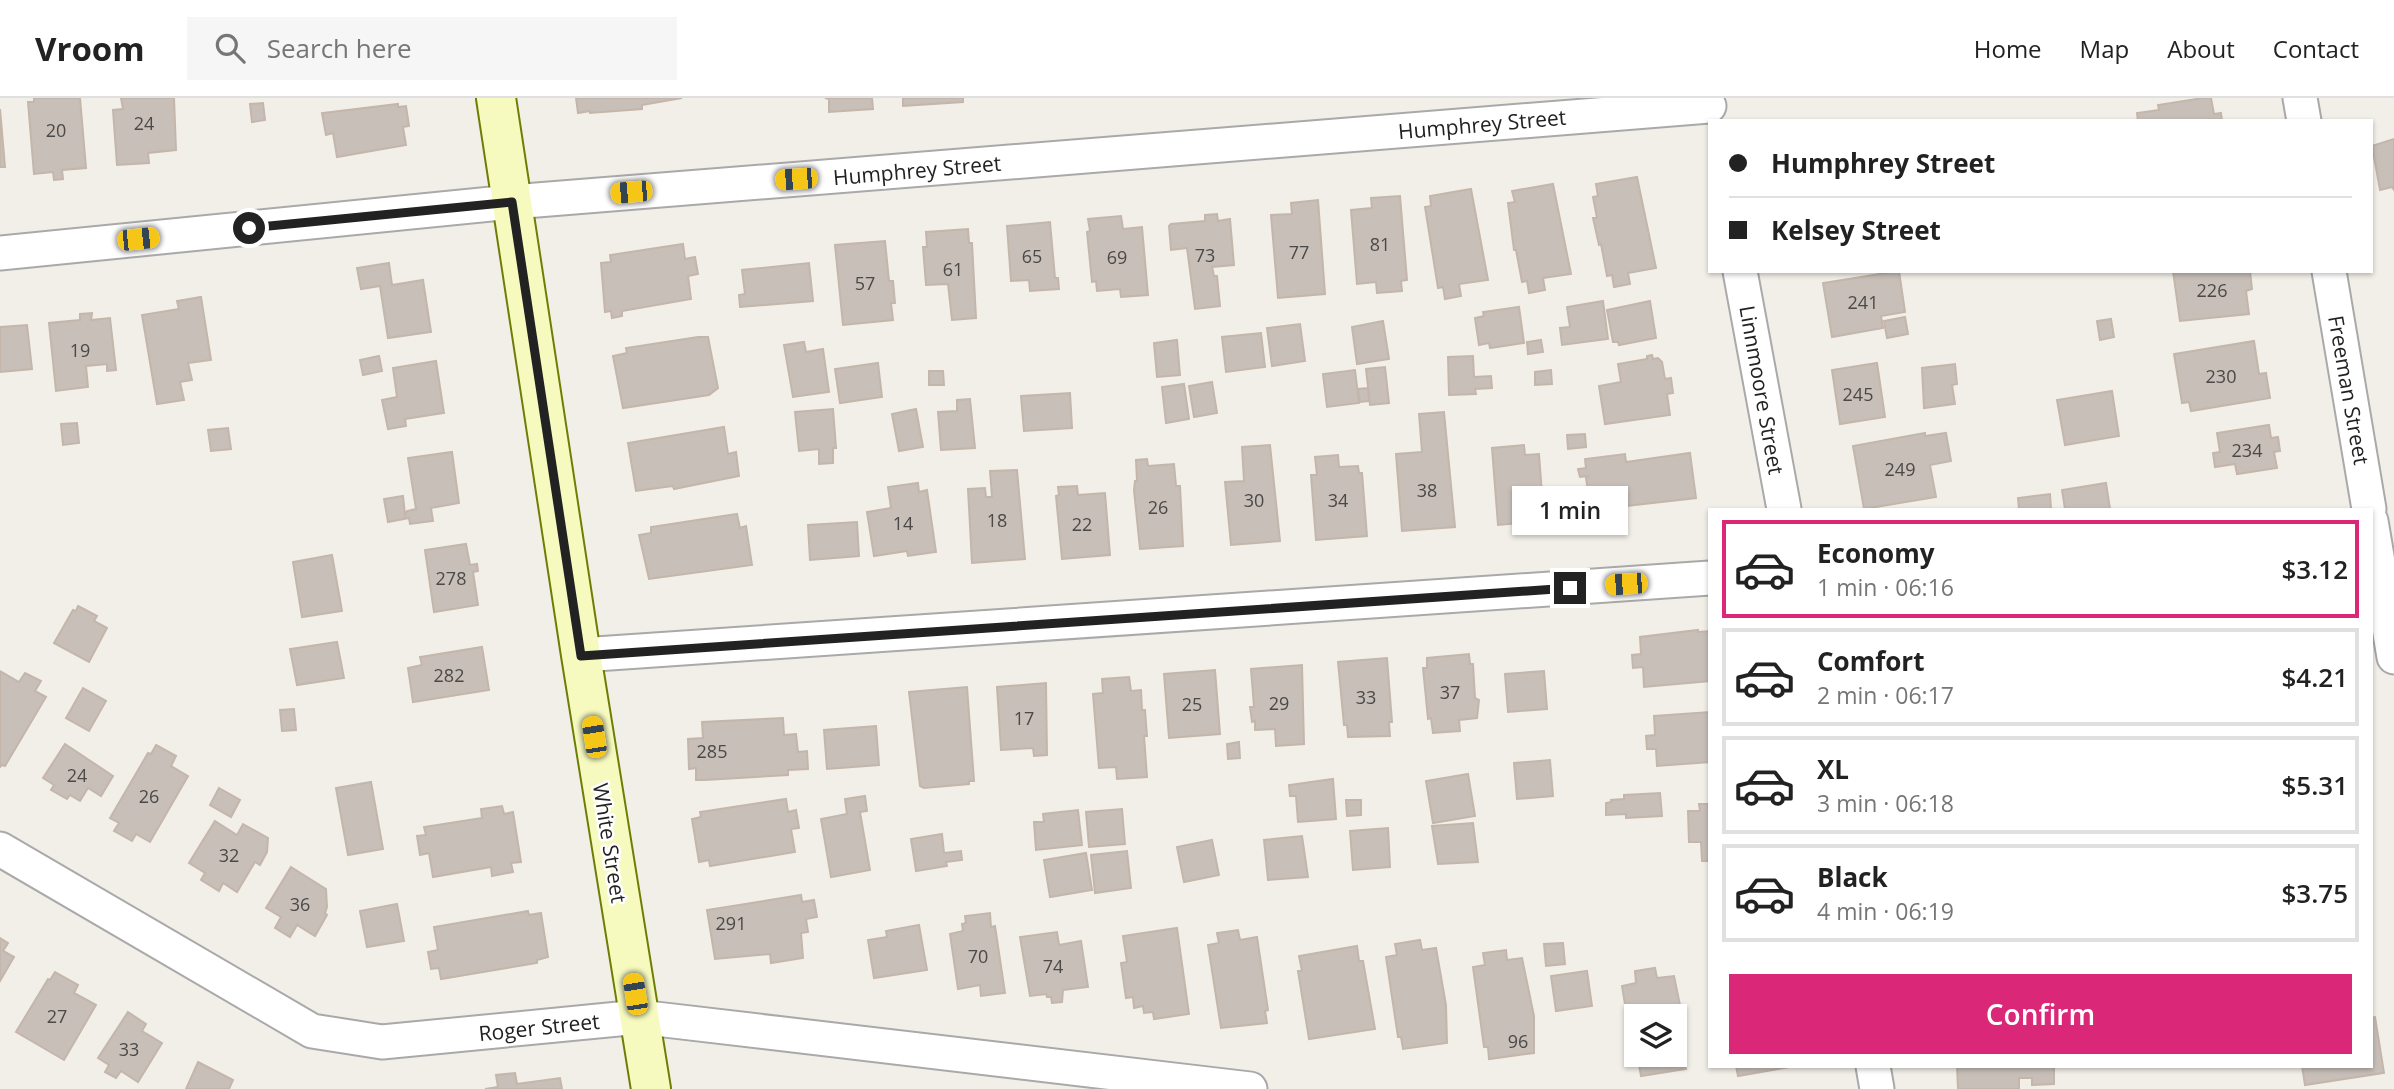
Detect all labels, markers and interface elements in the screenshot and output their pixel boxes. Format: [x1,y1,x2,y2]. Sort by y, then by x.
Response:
search box [187,17,677,80]
text: Vroom [35,26,145,71]
icon: search [211,29,249,67]
text: Search here [267,30,412,66]
text: Home [1974,32,2042,65]
text: Map [2080,32,2129,65]
text: About [2167,32,2235,65]
text: Contact [2273,32,2359,65]
street label: Humphrey Street [1397,103,1567,145]
house number: 24 [134,111,154,135]
house number: 20 [46,118,66,142]
text: Humphrey Street [1771,145,1995,181]
street label: Humphrey Street [832,149,1002,191]
car [775,167,818,191]
car [610,180,653,204]
route start [233,212,265,244]
text: Kelsey Street [1771,212,1941,248]
car [117,226,160,252]
house number: 81 [1370,232,1390,256]
house number: 77 [1289,240,1309,264]
house number: 73 [1195,243,1215,267]
house number: 65 [1022,244,1042,268]
house number: 69 [1107,245,1127,269]
house number: 61 [943,257,963,281]
house number: 57 [855,271,875,295]
house number: 226 [2197,278,2227,302]
house number: 241 [1848,290,1878,314]
street label: Linnmoore Street [1733,303,1791,477]
street label: Freeman Street [2322,313,2376,467]
house number: 19 [70,338,90,362]
house number: 230 [2206,364,2236,388]
house number: 245 [1843,382,1873,406]
house number: 234 [2232,438,2262,462]
house number: 249 [1885,457,1915,481]
house number: 38 [1417,478,1437,502]
callout: 1 min [1512,486,1628,536]
house number: 30 [1244,488,1264,512]
house number: 34 [1328,488,1348,512]
text: 1 min [1539,494,1601,526]
house number: 26 [1148,495,1168,519]
house number: 18 [987,508,1007,532]
house number: 14 [893,511,913,535]
house number: 22 [1072,512,1092,536]
text: Economy [1817,535,1935,571]
icon: car [1733,538,1796,601]
text: $3.12 [2281,551,2348,587]
house number: 278 [436,566,466,590]
text: 1 min · 06:16 [1817,571,1954,603]
route end [1554,572,1586,604]
car [1605,572,1648,596]
text: Comfort [1817,643,1924,679]
icon: car [1733,646,1796,709]
text: $4.21 [2281,659,2348,695]
house number: 282 [434,663,464,687]
text: 2 min · 06:17 [1817,679,1954,711]
house number: 37 [1440,680,1460,704]
house number: 33 [1356,685,1376,709]
house number: 29 [1269,691,1289,715]
house number: 25 [1182,692,1202,716]
house number: 17 [1014,706,1034,730]
car [581,715,608,759]
house number: 285 [697,739,727,763]
text: XL [1817,751,1849,787]
icon: car [1733,754,1796,817]
house number: 24 [67,763,87,787]
text: $5.31 [2281,767,2348,803]
street label: White Street [587,781,633,905]
house number: 26 [139,784,159,808]
text: 3 min · 06:18 [1817,787,1954,819]
house number: 32 [219,843,239,867]
text: Black [1817,859,1888,895]
icon: car [1733,862,1796,925]
text: $3.75 [2281,875,2348,911]
house number: 36 [290,892,310,916]
text: 4 min · 06:19 [1817,895,1954,927]
house number: 291 [716,911,746,935]
house number: 70 [968,944,988,968]
house number: 74 [1043,954,1063,978]
car [622,972,649,1016]
button: Confirm [1729,974,2352,1054]
house number: 27 [47,1004,67,1028]
map controls [1624,1004,1687,1067]
button: layers [1624,1004,1687,1067]
street label: Roger Street [477,1007,601,1047]
house number: 96 [1508,1029,1528,1053]
house number: 33 [119,1037,139,1061]

